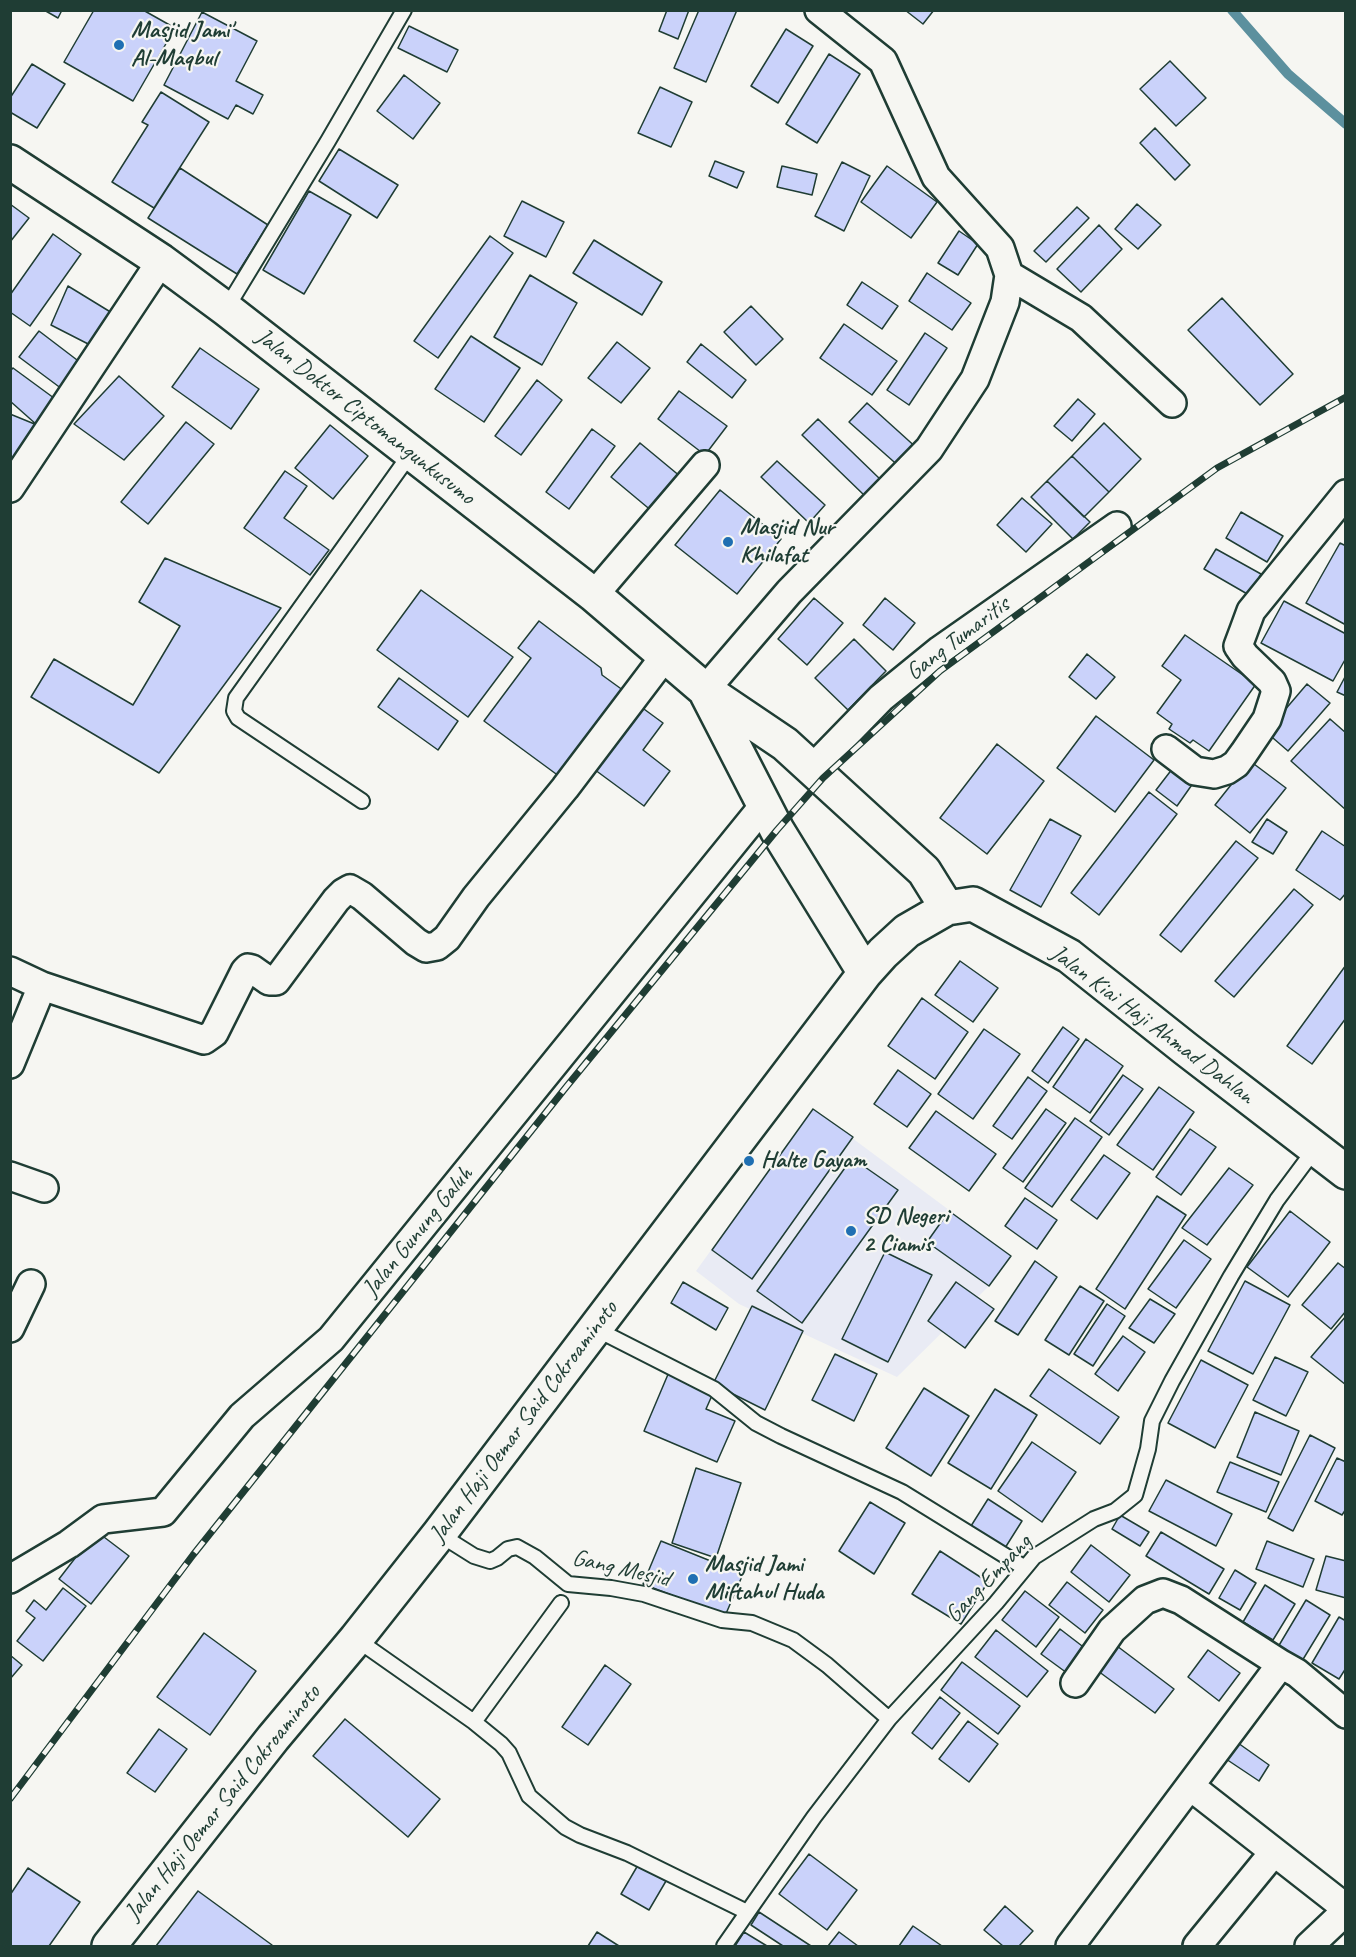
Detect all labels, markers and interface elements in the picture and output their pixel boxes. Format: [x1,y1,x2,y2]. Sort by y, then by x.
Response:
place label: Masjid Jami' Al-Maqbul [131,17,232,73]
marker: Masjid Jami' Al-Maqbul [112,38,126,52]
street label: Jalan Doktor Ciptomangunkusumo [250,322,480,512]
place label: Masjid Nur Khilafat [740,514,834,570]
marker: Masjid Nur Khilafat [721,535,735,549]
street label: Gang Tumaritis [901,591,1015,687]
street label: Jalan Kiai Haji Ahmad Dahlan [1045,939,1259,1111]
place label: Halte Gayam [761,1147,866,1175]
marker: Halte Gayam [742,1154,756,1168]
street label: Jalan Gunung Galuh [357,1161,479,1303]
place label: SD Negeri 2 Ciamis [863,1203,948,1259]
marker: SD Negeri 2 Ciamis [844,1224,858,1238]
street label: Jalan Haji Oemar Said Cokroaminoto [424,1296,624,1548]
street label: Gang Empang [940,1529,1038,1629]
street label: Gang Mesjid [569,1544,673,1594]
place label: Masjid Jami Miftahul Huda [705,1551,824,1607]
marker: Masjid Jami Miftahul Huda [686,1572,700,1586]
street label: Jalan Haji Oemar Said Cokroaminoto [119,1679,327,1927]

